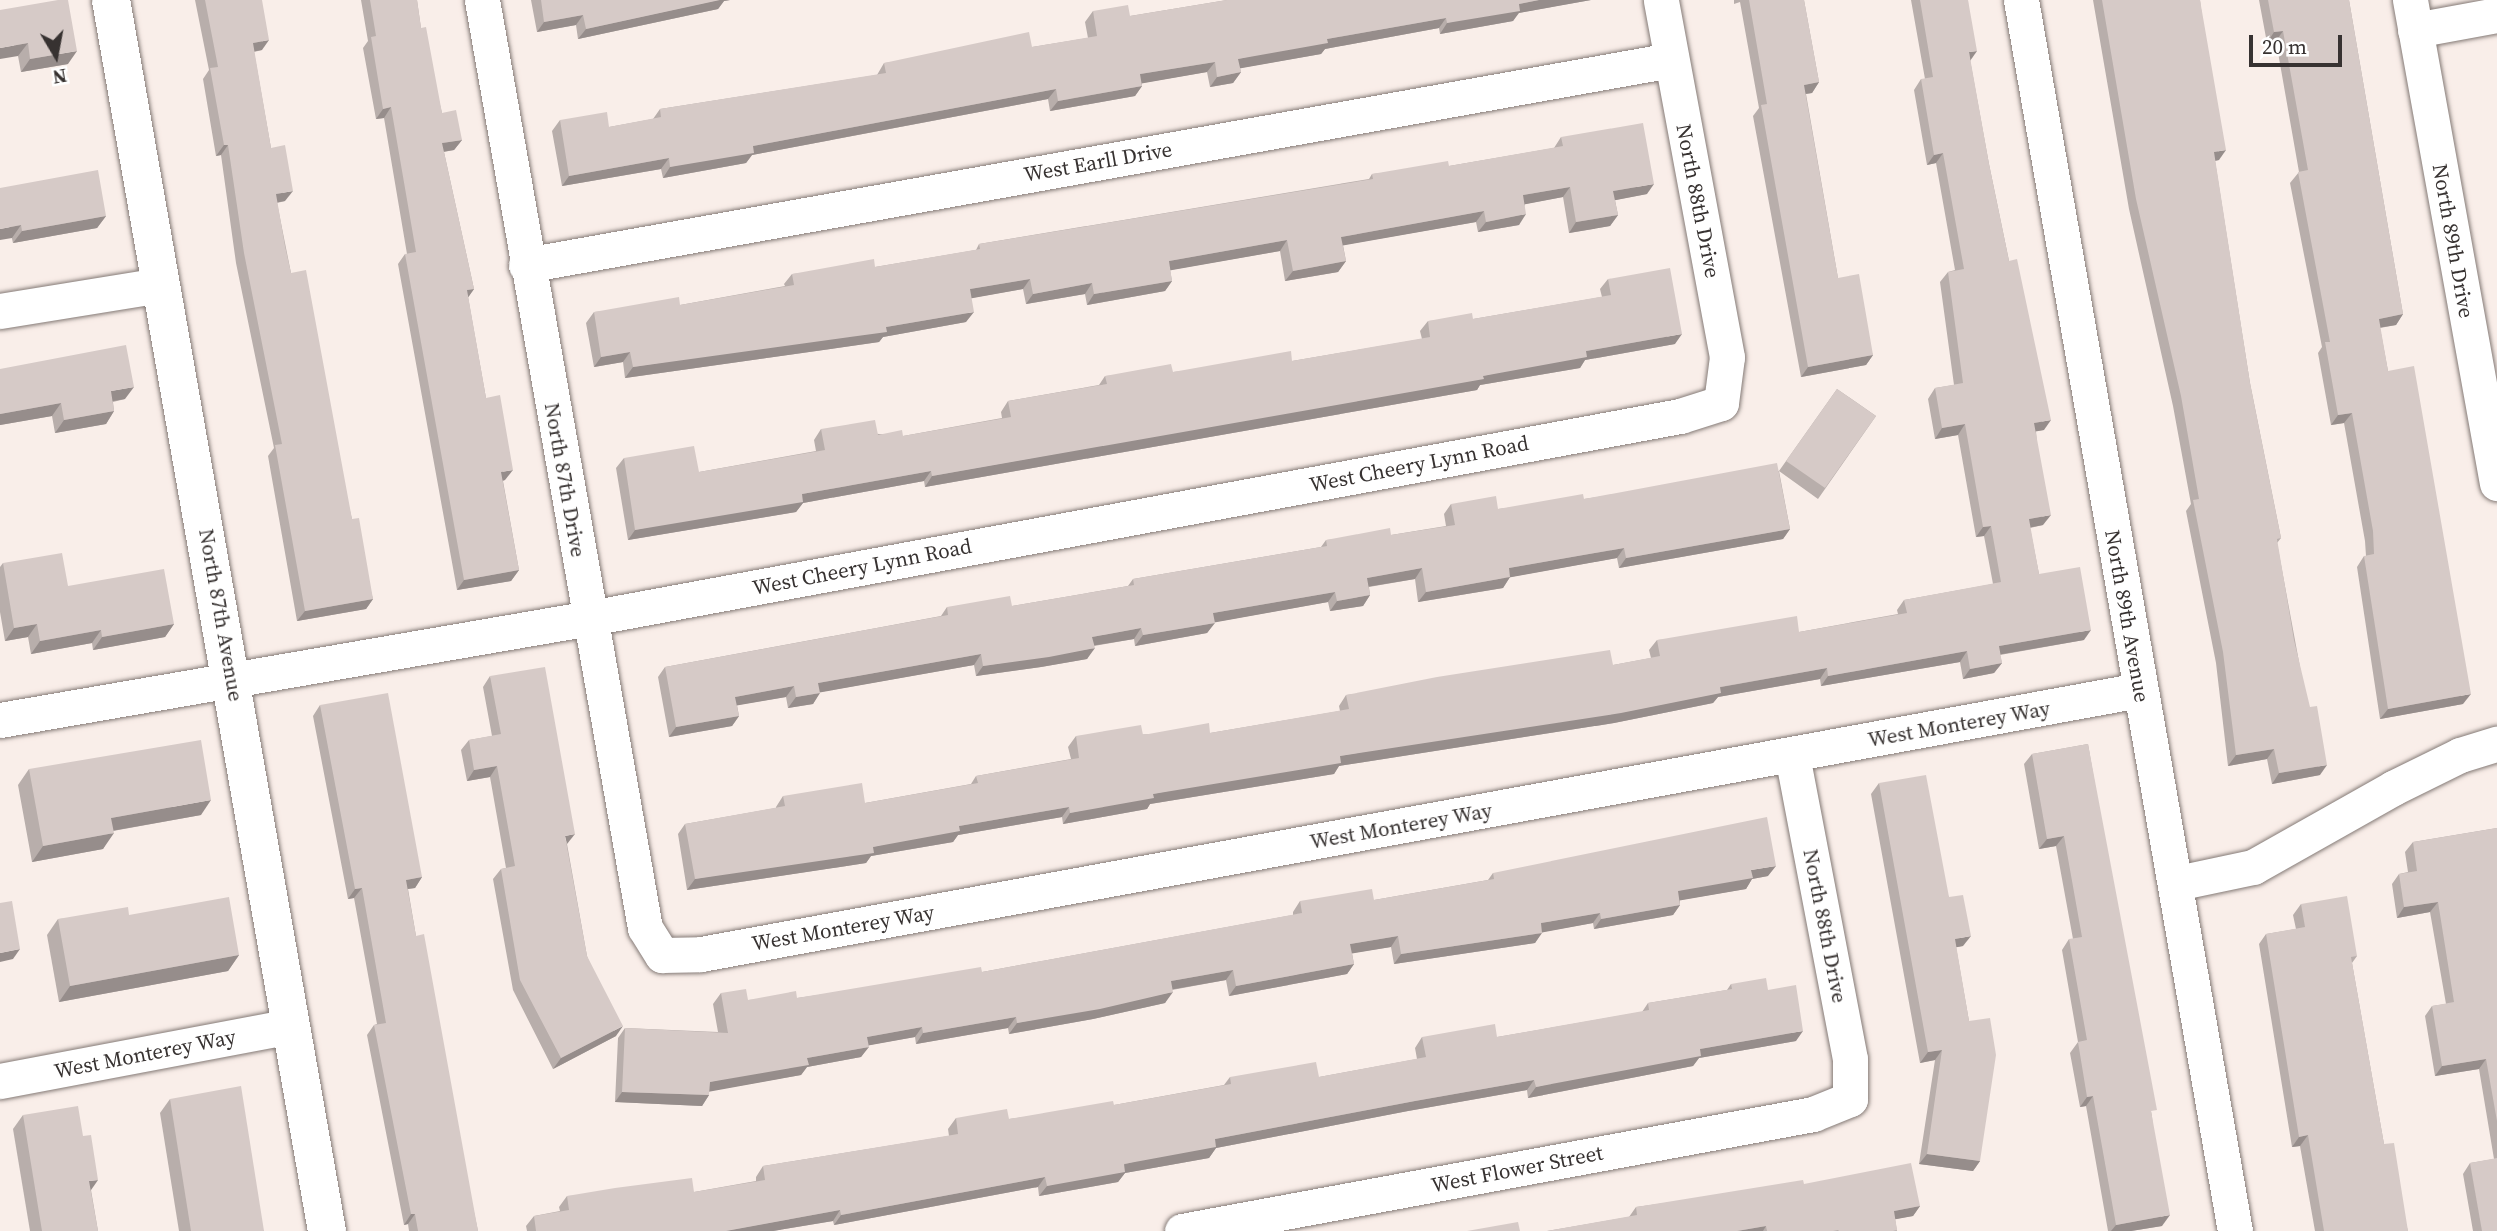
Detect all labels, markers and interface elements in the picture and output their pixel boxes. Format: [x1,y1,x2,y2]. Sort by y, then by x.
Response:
north arrow [21,21,91,91]
scale bar [2252,21,2345,65]
text: 20 m [2262,32,2307,61]
text: N [51,63,69,91]
street label: North 88th Drive [1671,122,1725,280]
street label: West Earll Drive [1022,137,1174,187]
street label: North 89th Drive [2427,162,2479,320]
street label: North 87th Drive [539,401,591,559]
street label: West Cheery Lynn Road [1307,430,1531,498]
street label: North 87th Avenue [193,527,249,703]
street label: North 89th Avenue [2099,528,2155,704]
street label: West Cheery Lynn Road [750,533,974,601]
street label: West Monterey Way [1866,696,2052,752]
street label: West Monterey Way [1308,798,1494,854]
street label: North 88th Drive [1798,847,1852,1005]
street label: West Monterey Way [750,900,936,956]
street label: West Monterey Way [52,1024,238,1084]
street label: West Flower Street [1429,1140,1605,1198]

